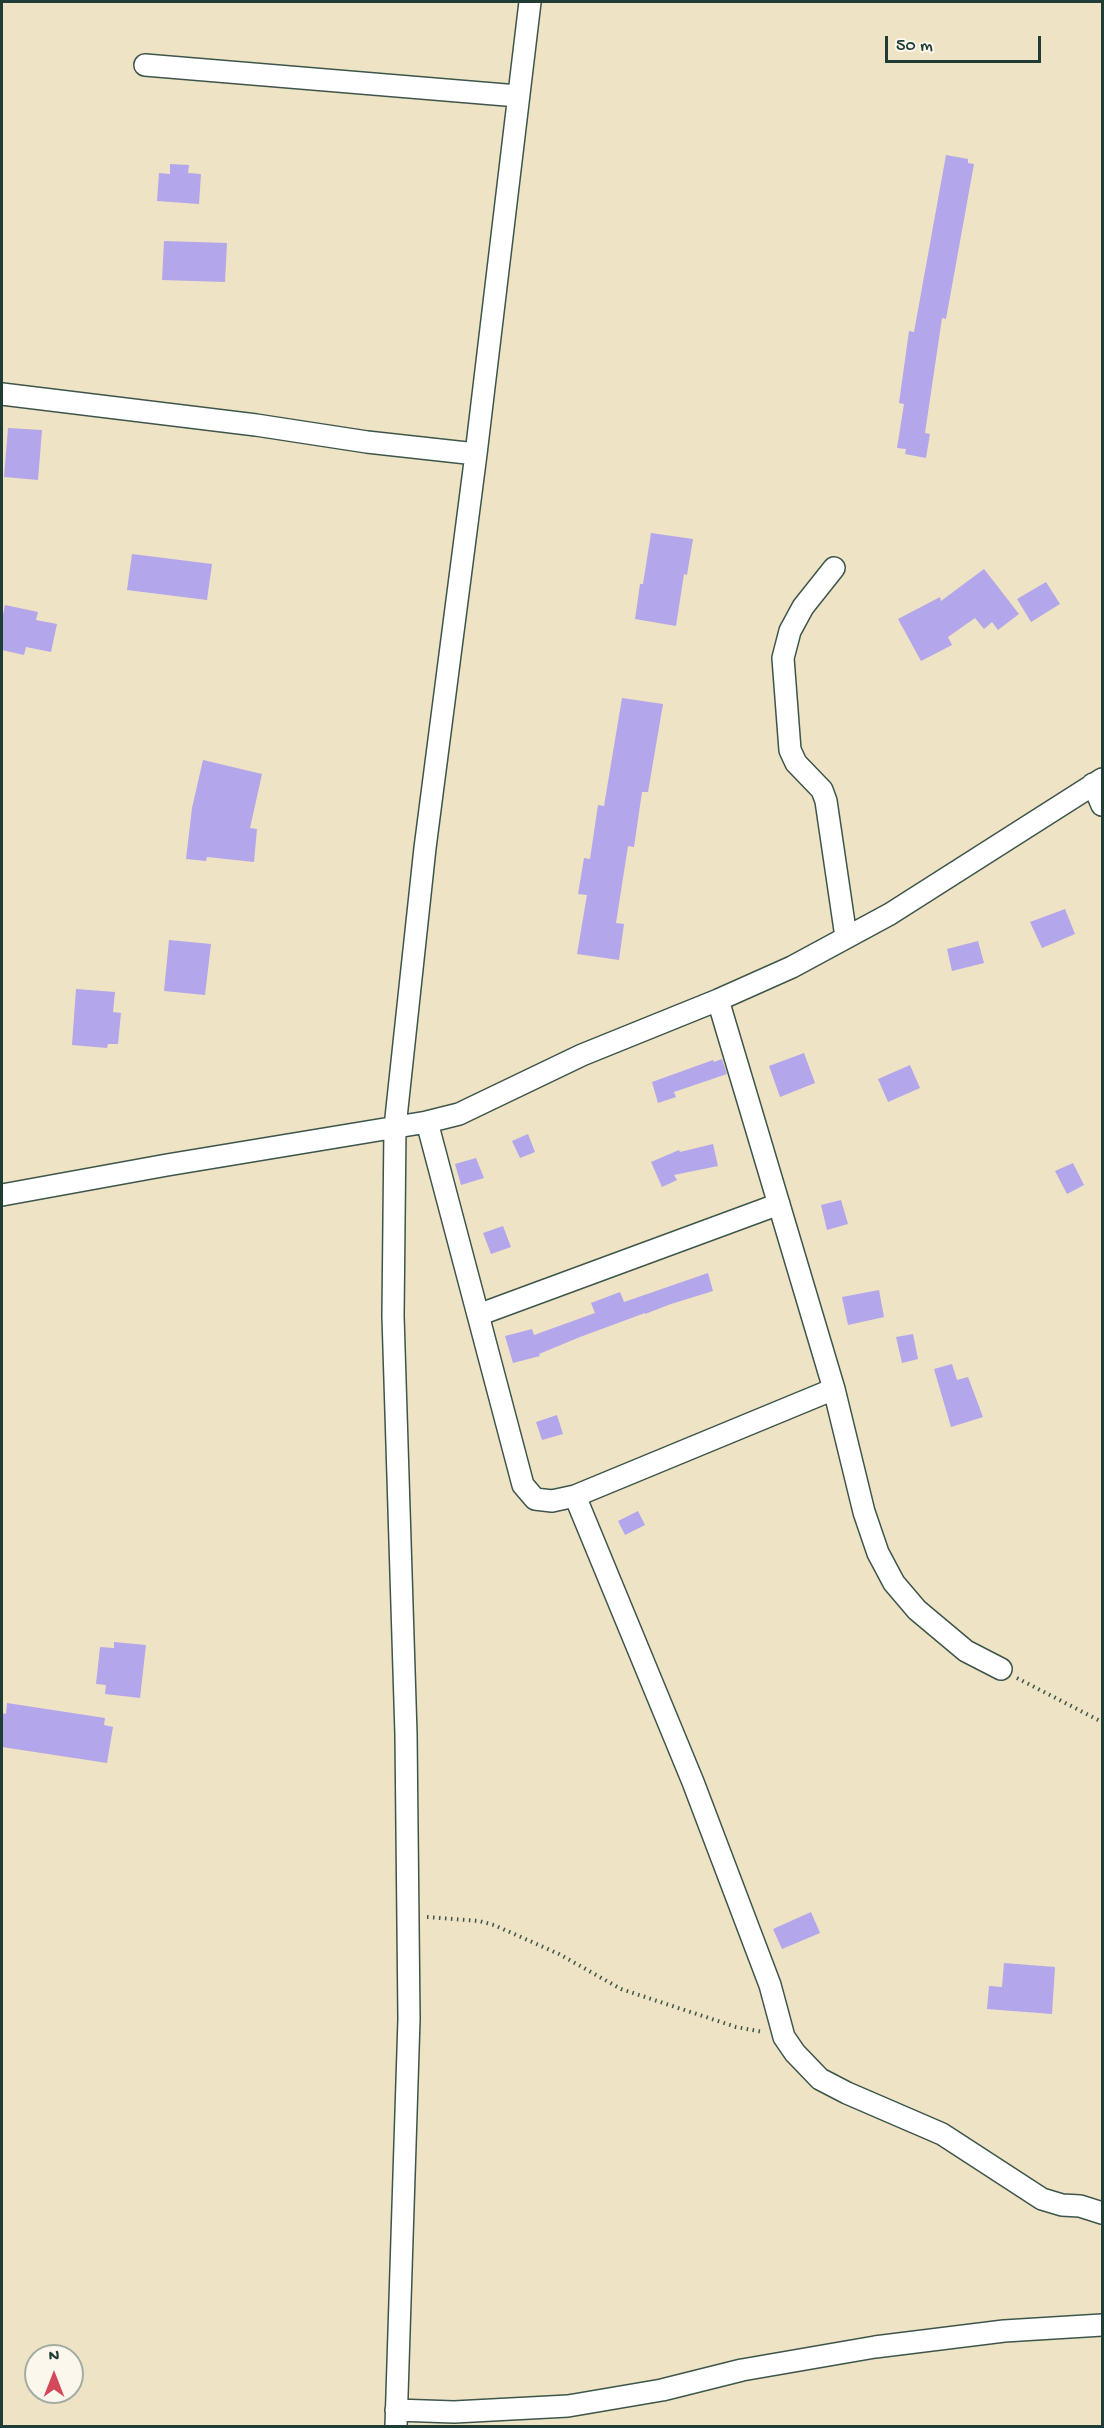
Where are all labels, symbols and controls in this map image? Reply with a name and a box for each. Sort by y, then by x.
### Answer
scale bar [888,24,1044,62]
text: 50 m [896,36,933,57]
north arrow [24,2344,84,2404]
text: N [49,2348,59,2367]

